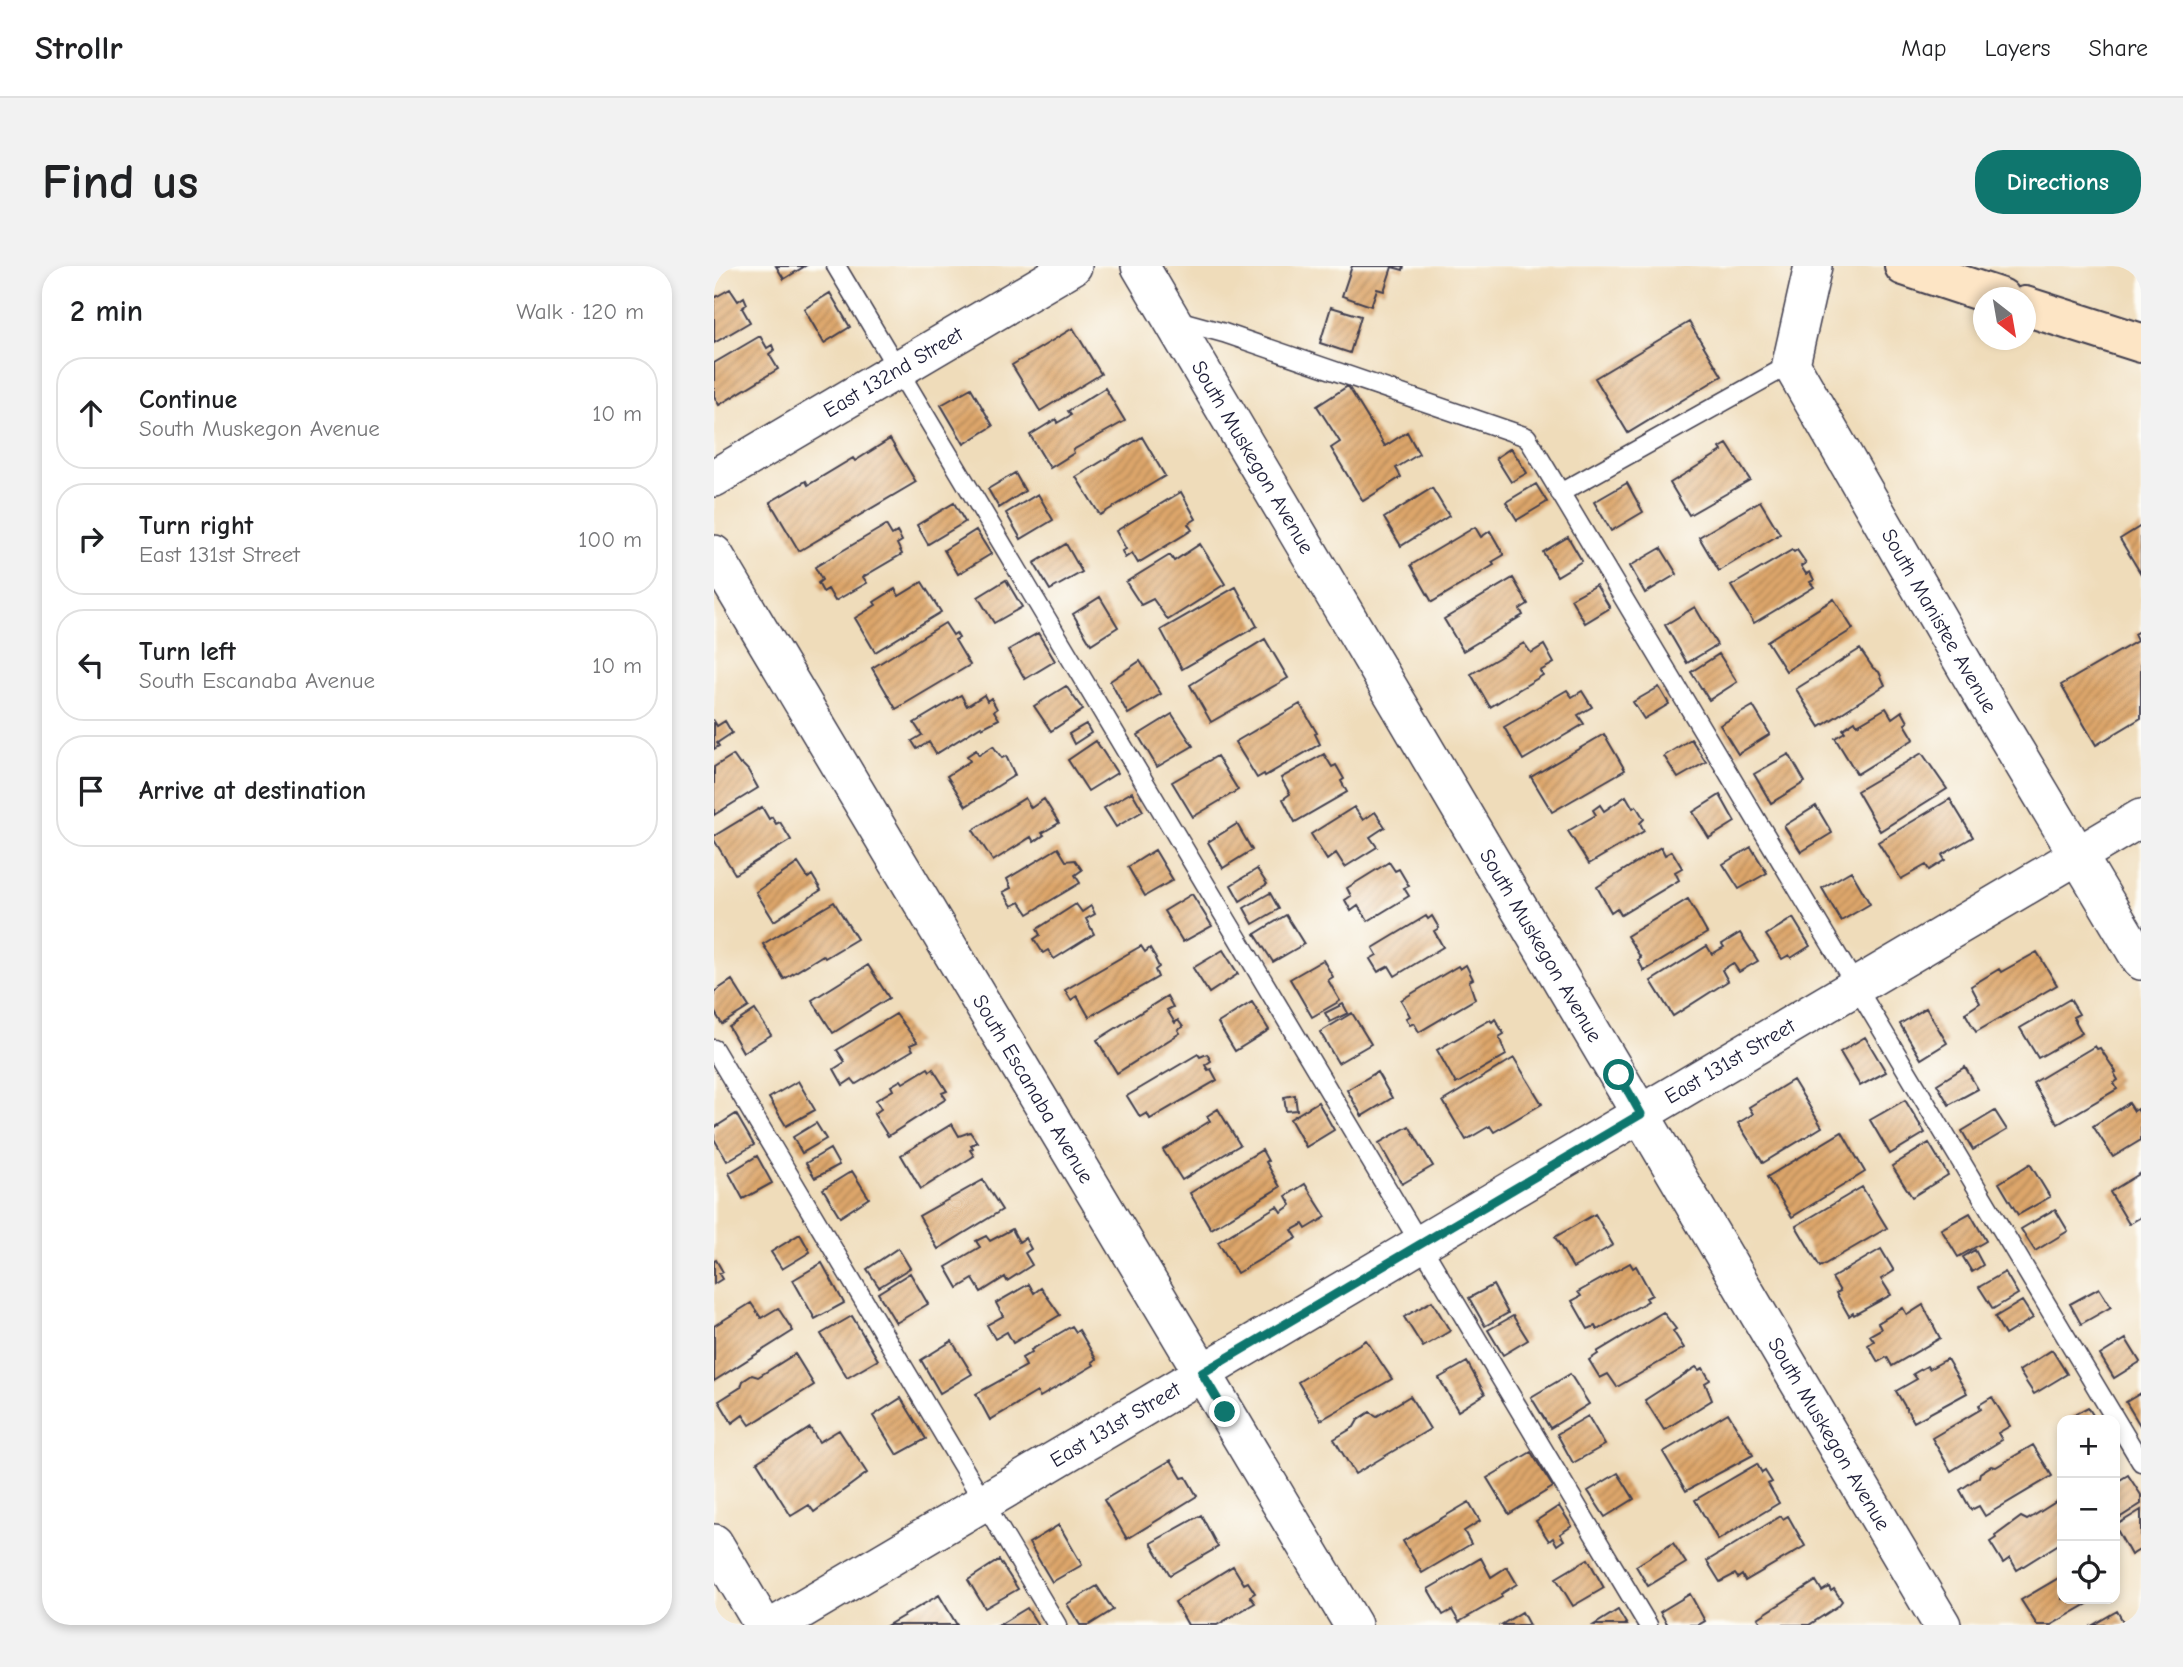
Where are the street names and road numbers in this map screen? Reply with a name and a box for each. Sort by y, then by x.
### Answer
street label: East 132nd Street [819,321,968,423]
street label: South Muskegon Avenue [1187,356,1319,558]
street label: South Manistee Avenue [1877,524,2002,717]
street label: South Muskegon Avenue [1475,845,1607,1046]
street label: South Escanaba Avenue [968,990,1099,1188]
street label: East 131st Street [1660,1013,1800,1109]
street label: South Muskegon Avenue [1763,1333,1895,1535]
street label: East 131st Street [1046,1376,1185,1472]

